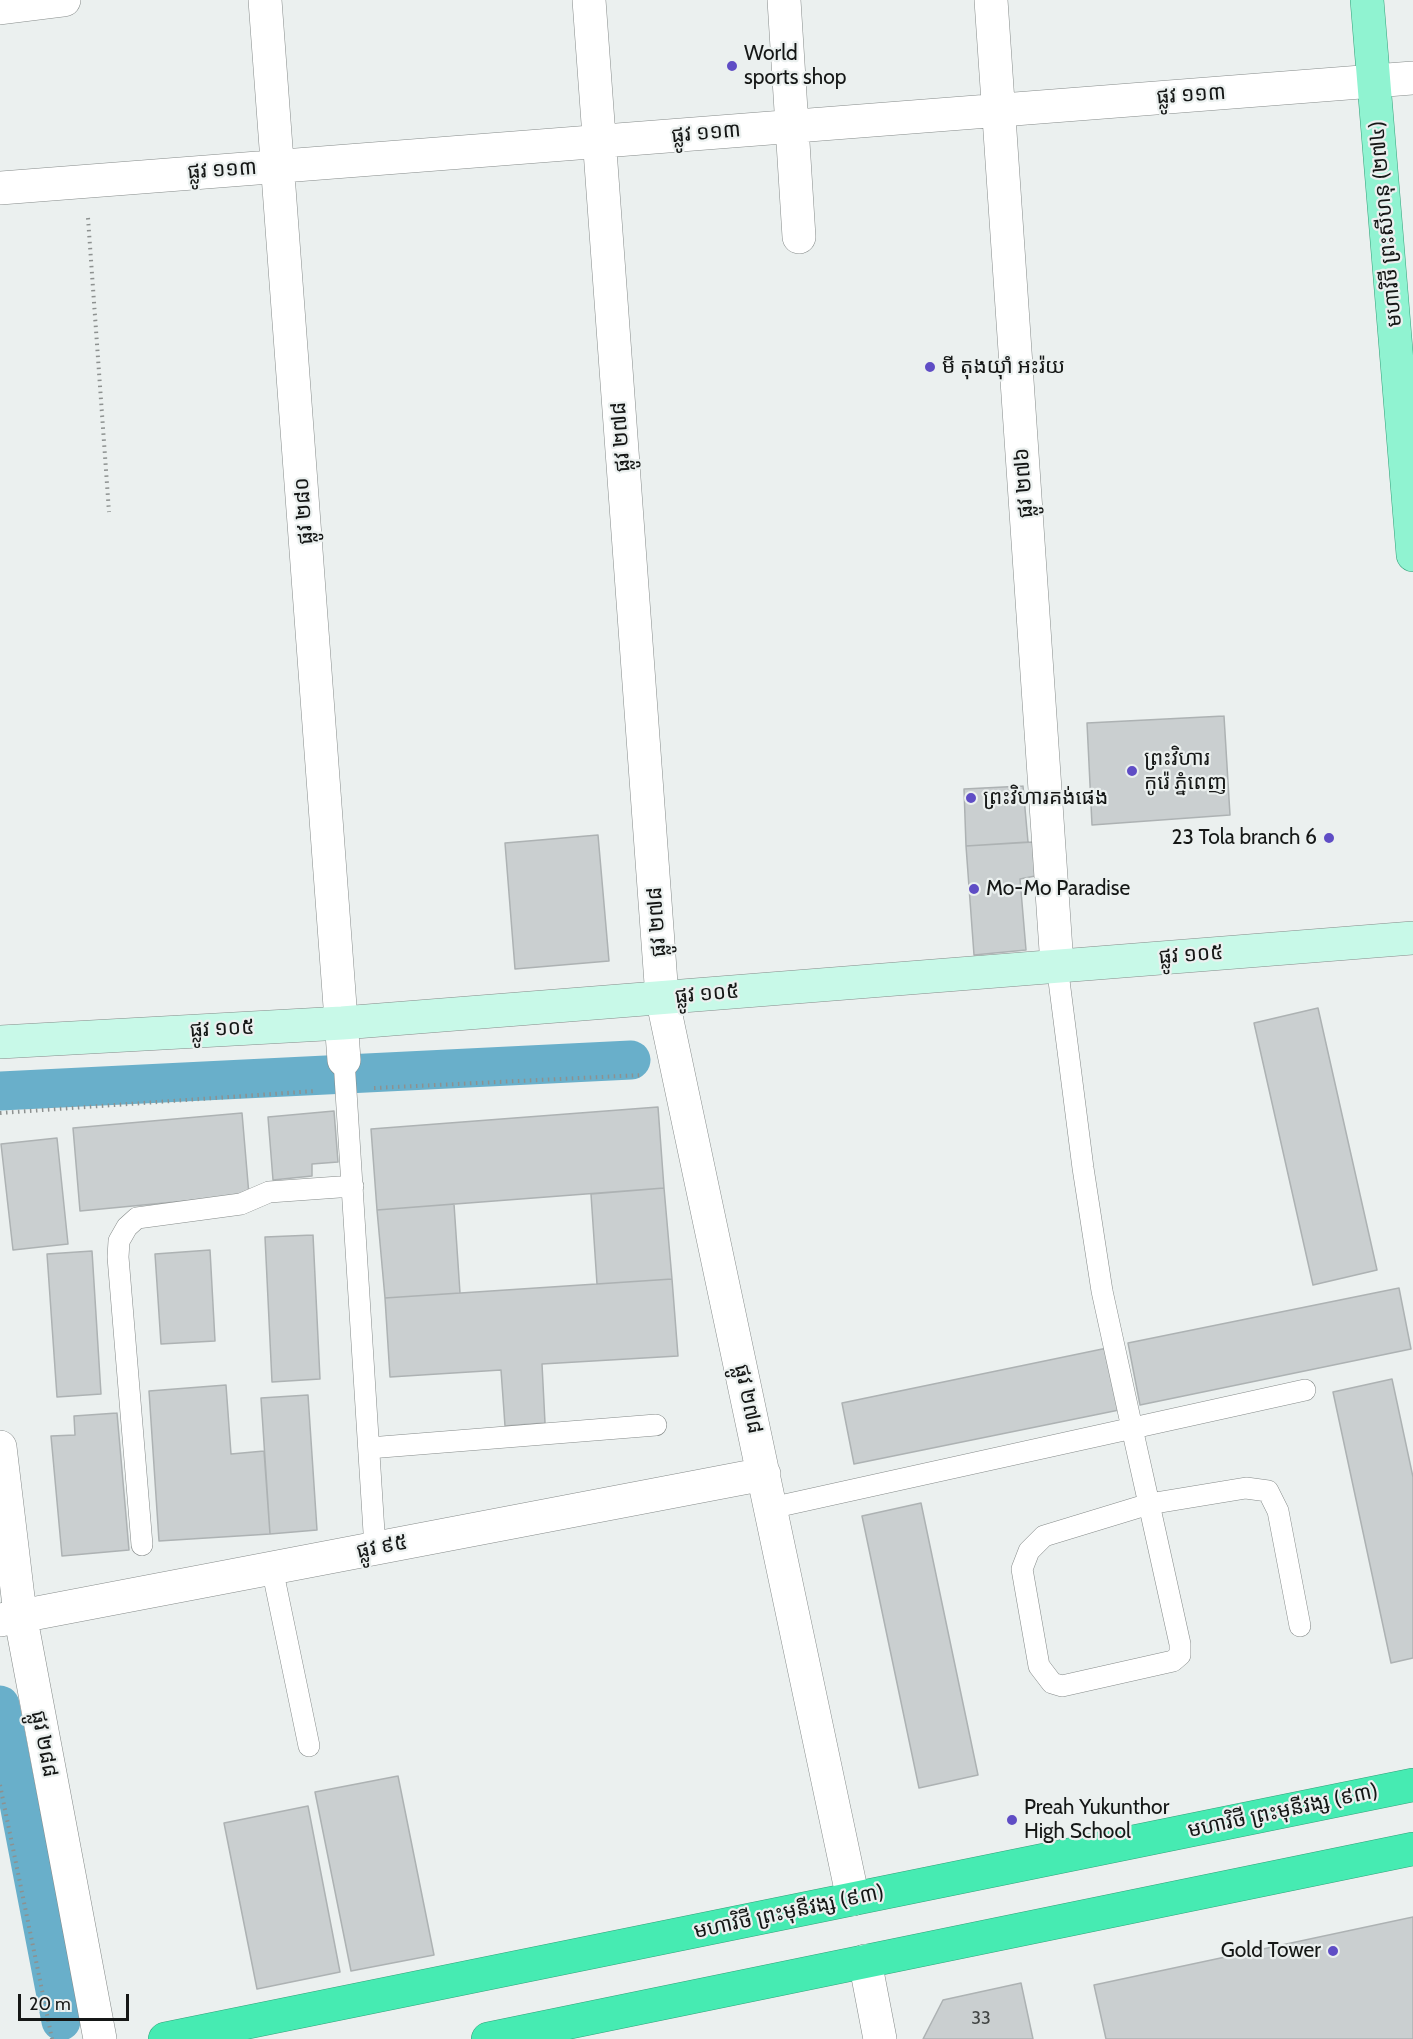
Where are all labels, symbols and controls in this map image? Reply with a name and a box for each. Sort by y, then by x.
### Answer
place label: World sports shop [744,41,846,91]
marker: World sports shop [725,59,739,73]
street label: ផ្លូវ ១១៣ [1155,80,1227,110]
street label: ផ្លូវ ១១៣ [670,117,742,149]
street label: មហាវិថី ព្រះសីហនុ (២៧៤) [1364,120,1408,328]
street label: ផ្លូវ ១១៣ [186,155,258,185]
place label: មី តុងយ៉ាំ អះរ៉យ [942,354,1065,380]
marker: មី តុងយ៉ាំ អះរ៉យ [923,360,937,374]
street label: ផ្លូវ ២៧៨ [606,401,636,473]
street label: ផ្លូវ ២៧៦ [1009,447,1039,519]
street label: ផ្លូវ ២៨០ [289,477,319,545]
place label: ព្រះវិហារ កូរ៉េ ភ្នំពេញ [1144,746,1227,796]
marker: ព្រះវិហារ កូរ៉េ ភ្នំពេញ [1125,764,1139,778]
place label: ព្រះវិហារគង់ផេង [983,785,1108,811]
marker: ព្រះវិហារគង់ផេង [964,791,978,805]
place label: 23 Tola branch 6 [1172,825,1317,851]
marker: 23 Tola branch 6 [1322,831,1336,845]
place label: Mo-Mo Paradise [986,876,1130,902]
marker: Mo-Mo Paradise [967,882,981,896]
street label: ផ្លូវ ២៧៨ [642,886,672,958]
street label: ផ្លូវ ១០៥ [1158,940,1224,970]
street label: ផ្លូវ ១០៥ [674,979,740,1009]
street label: ផ្លូវ ១០៥ [189,1015,255,1043]
street label: ផ្លូវ ២៧៨ [728,1362,768,1436]
street label: ផ្លូវ ៩៥ [354,1530,410,1564]
street label: ផ្លូវ ២៨៨ [25,1709,63,1779]
street label: មហាវិថី ព្រះមុនីវង្ស (៩៣) [1186,1779,1380,1843]
place label: Preah Yukunthor High School [1024,1795,1169,1845]
marker: Preah Yukunthor High School [1005,1813,1019,1827]
street label: មហាវិថី ព្រះមុនីវង្ស (៩៣) [692,1880,886,1944]
place label: Gold Tower [1221,1938,1321,1964]
marker: Gold Tower [1326,1944,1340,1958]
scale bar [21,1982,132,2020]
text: 20 m [29,1993,71,2015]
house number: 33 [971,2008,991,2030]

